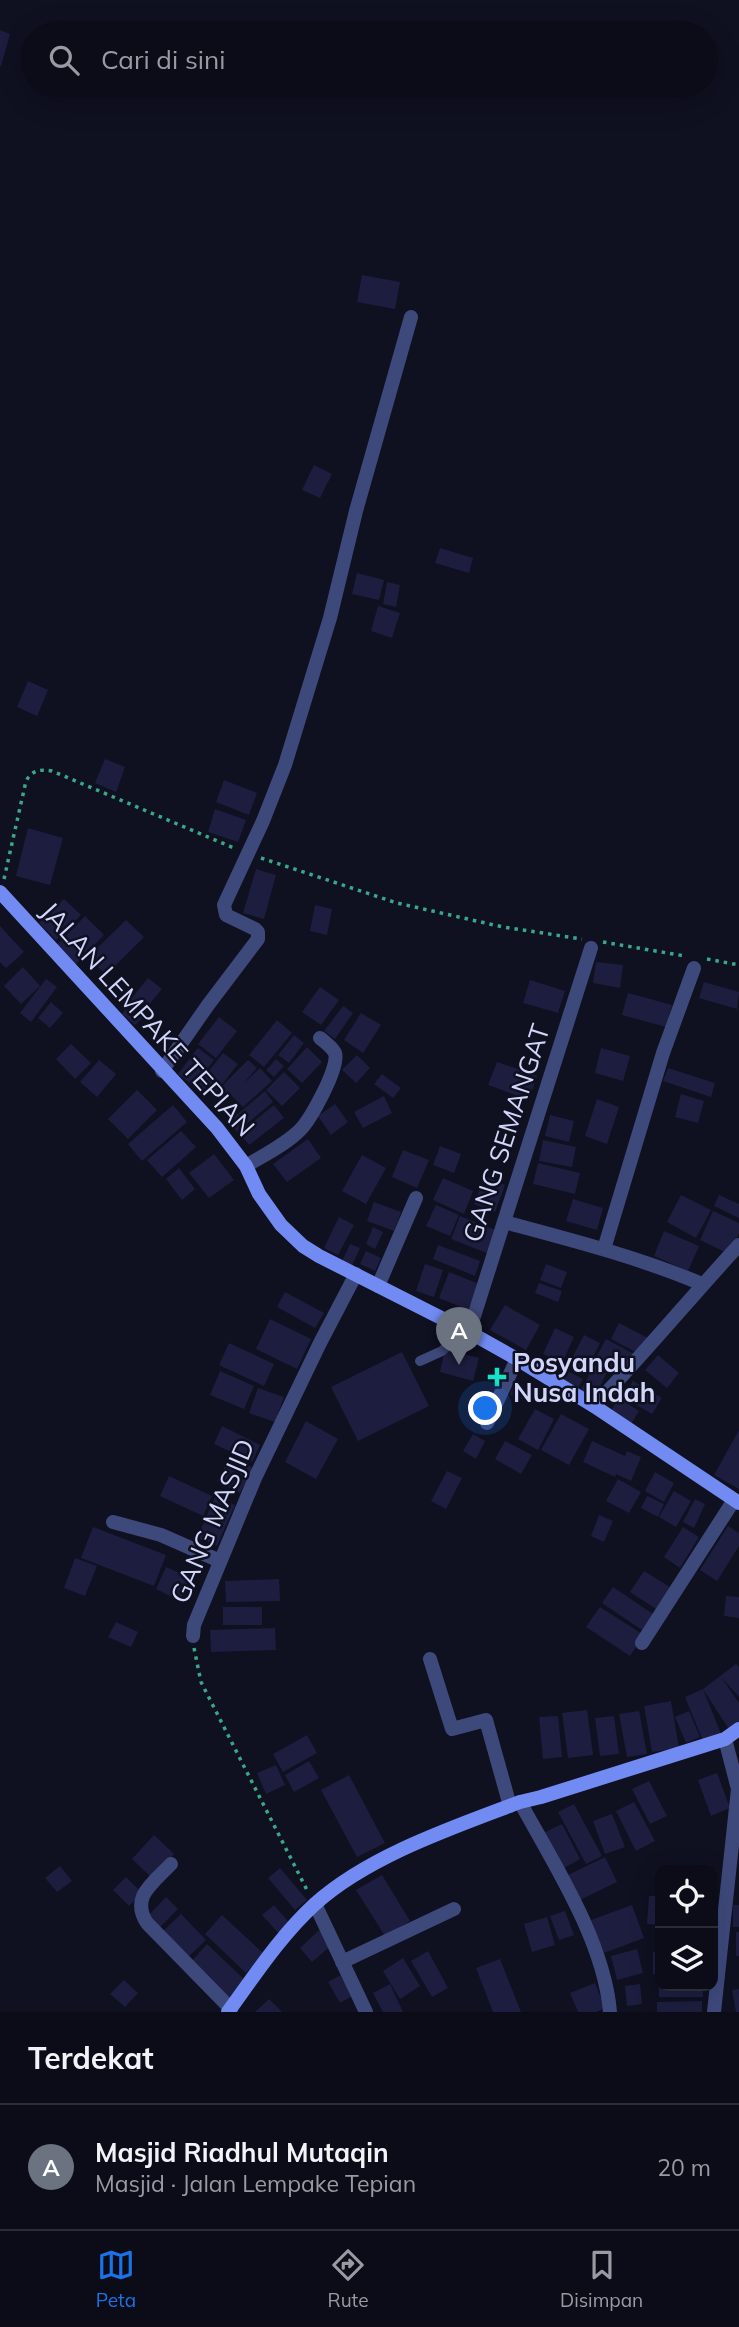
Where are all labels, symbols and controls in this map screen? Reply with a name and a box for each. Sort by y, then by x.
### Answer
search box [21,21,718,98]
icon: search [45,41,83,79]
text: Cari di sini [101,43,225,76]
street label: JALAN LEMPAKE TEPIAN [34,895,262,1143]
street label: GANG SEMANGAT [455,1019,557,1246]
pin: A [436,1307,482,1365]
place label: Posyandu Nusa Indah [513,1346,655,1409]
marker: Posyandu Nusa Indah [487,1367,507,1387]
your location [468,1391,502,1425]
street label: GANG MASJID [163,1434,261,1608]
map controls [655,1865,718,1991]
button: locate [655,1865,718,1928]
button: layers [655,1928,718,1991]
text: Terdekat [28,2039,154,2077]
text: Masjid Riadhul Mutaqin [95,2136,389,2169]
text: A [42,2153,60,2182]
text: 20 m [657,2153,711,2182]
text: Masjid · Jalan Lempake Tepian [95,2169,416,2198]
tab: Peta [96,2246,136,2312]
tab: Rute [328,2246,369,2312]
tab: Disimpan [560,2246,643,2312]

